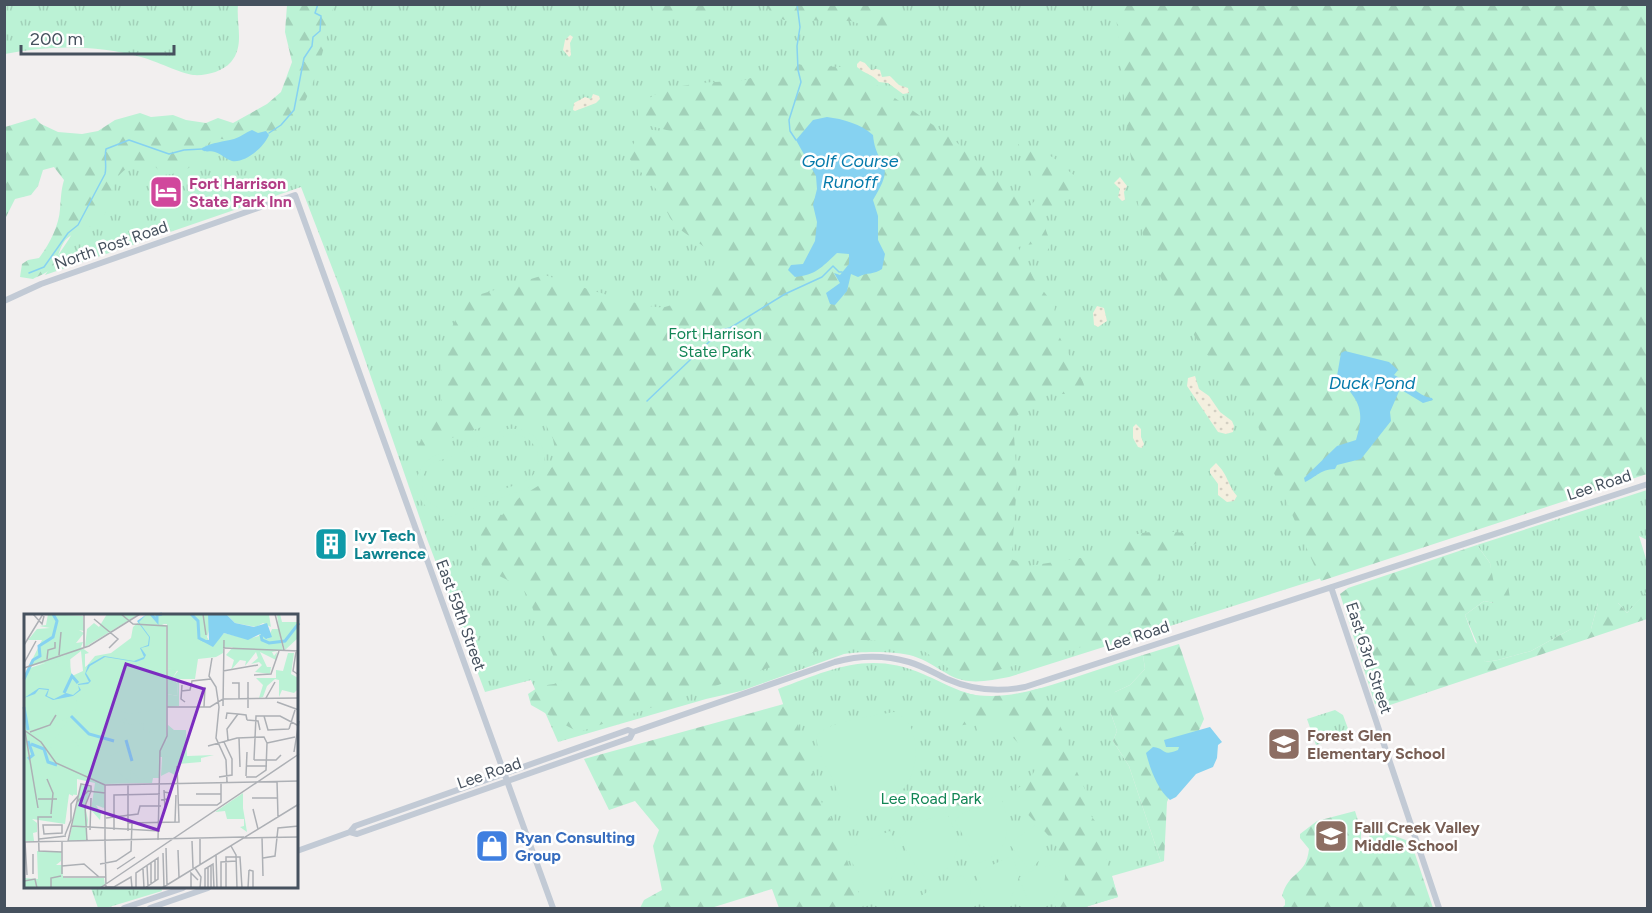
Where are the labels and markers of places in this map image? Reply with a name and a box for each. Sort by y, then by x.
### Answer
hotel icon: Fort Harrison State Park Inn [148,174,184,210]
place label: Fort Harrison State Park Inn [189,174,292,211]
building icon: Ivy Tech Lawrence [313,526,349,562]
place label: Ivy Tech Lawrence [354,526,426,563]
school or university icon: Forest Glen Elementary School [1266,726,1302,762]
place label: Forest Glen Elementary School [1307,726,1445,763]
school or university icon: Falll Creek Valley Middle School [1313,818,1349,854]
place label: Falll Creek Valley Middle School [1354,818,1481,855]
shop icon: Ryan Consulting Group [474,828,510,864]
place label: Ryan Consulting Group [515,828,635,865]

